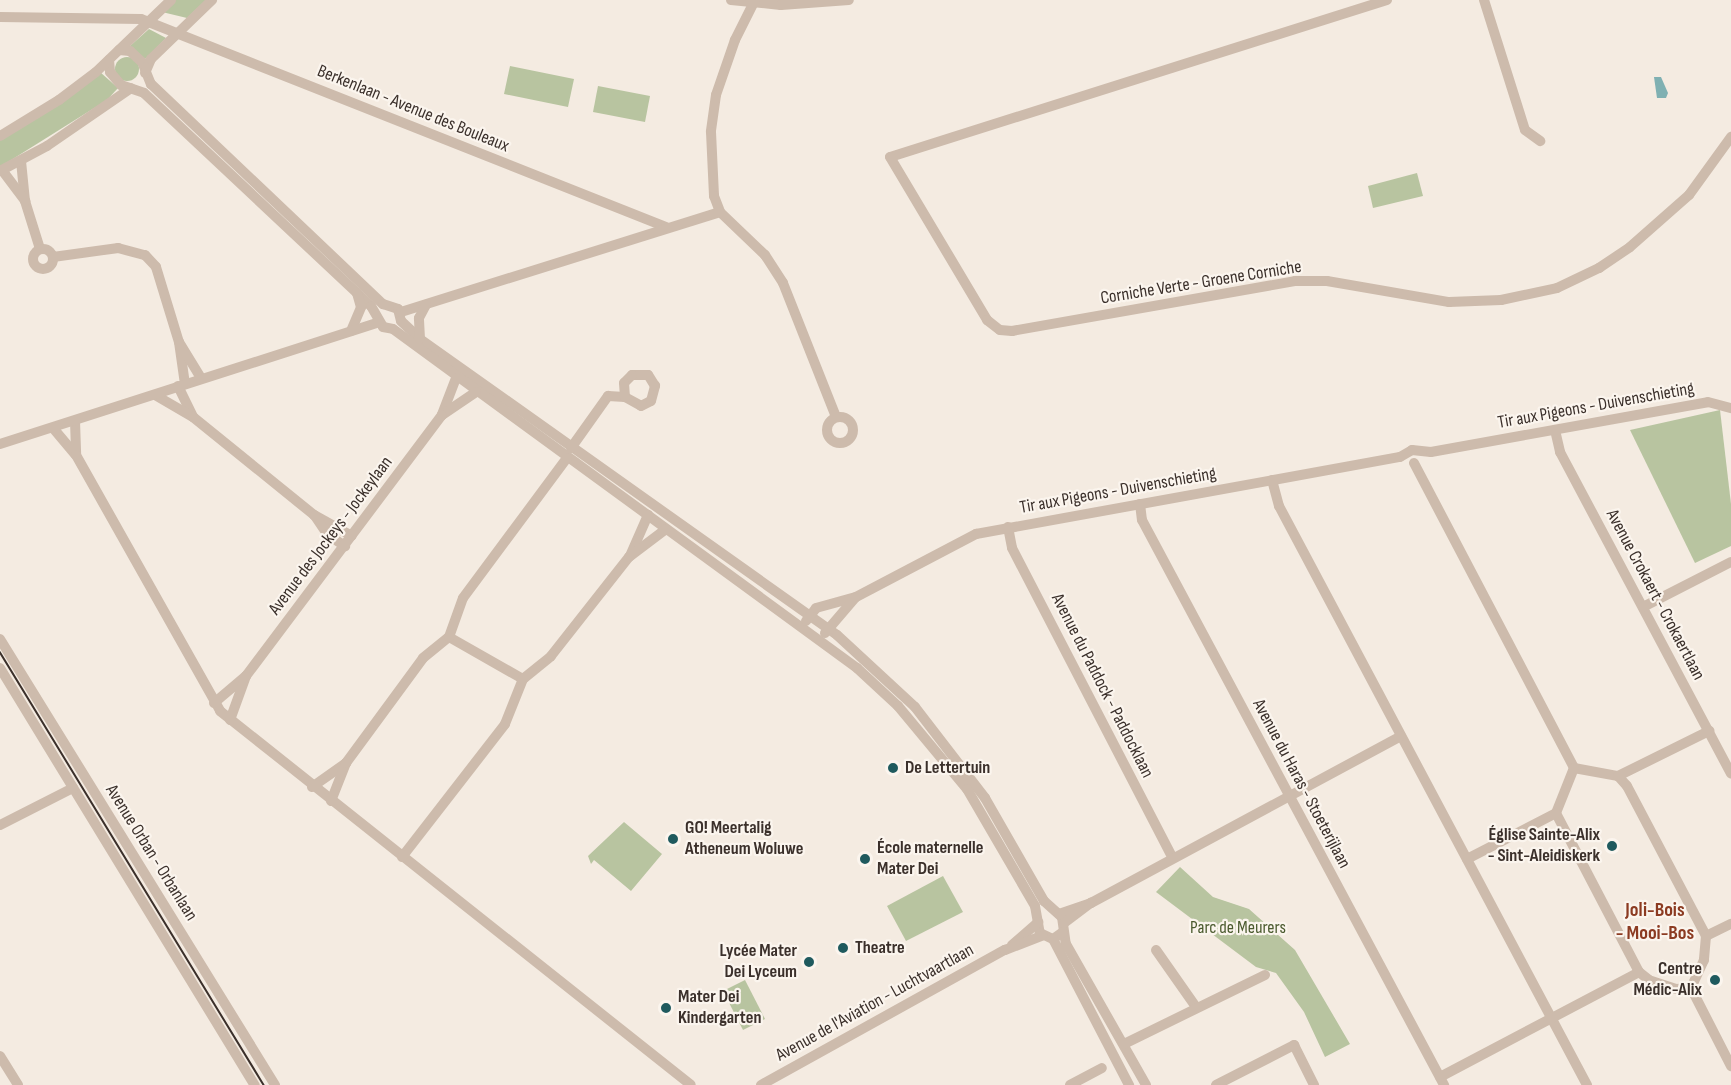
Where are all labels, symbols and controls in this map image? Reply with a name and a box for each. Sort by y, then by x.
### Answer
street label: Berkenlaan - Avenue des Bouleaux [314,61,512,157]
street label: Corniche Verte - Groene Corniche [1099,256,1303,310]
street label: Tir aux Pigeons - Duivenschieting [1496,378,1696,434]
street label: Avenue des Jockeys - Jockeylaan [264,453,398,619]
street label: Tir aux Pigeons - Duivenschieting [1018,463,1218,519]
street label: Avenue Crokaert - Crokaertlaan [1601,506,1709,684]
street label: Avenue du Paddock - Paddocklaan [1046,590,1158,782]
street label: Avenue du Haras - Stoeterijlaan [1247,696,1355,872]
place label: De Lettertuin [905,757,990,779]
marker: De Lettertuin [886,761,900,775]
street label: Avenue Orban - Orbanlaan [100,781,202,925]
place label: GO! Meertalig Atheneum Woluwe [685,818,803,860]
place label: Église Sainte-Alix - Sint-Aleidiskerk [1488,825,1600,868]
marker: GO! Meertalig Atheneum Woluwe [666,832,680,846]
place label: École maternelle Mater Dei [877,838,983,880]
marker: Église Sainte-Alix - Sint-Aleidiskerk [1605,839,1619,853]
marker: École maternelle Mater Dei [858,852,872,866]
district label: Joli-Bois - Mooi-Bos [1616,898,1694,945]
park label: Parc de Meurers [1190,917,1286,939]
place label: Theatre [855,937,905,959]
street label: Avenue de l'Aviation - Luchtvaartlaan [772,940,978,1066]
place label: Lycée Mater Dei Lyceum [719,941,797,984]
marker: Theatre [836,941,850,955]
marker: Lycée Mater Dei Lyceum [802,955,816,969]
place label: Centre Médic-Alix [1633,959,1702,1002]
marker: Centre Médic-Alix [1706,971,1724,989]
place label: Mater Dei Kindergarten [678,987,761,1030]
marker: Mater Dei Kindergarten [659,1001,673,1015]

